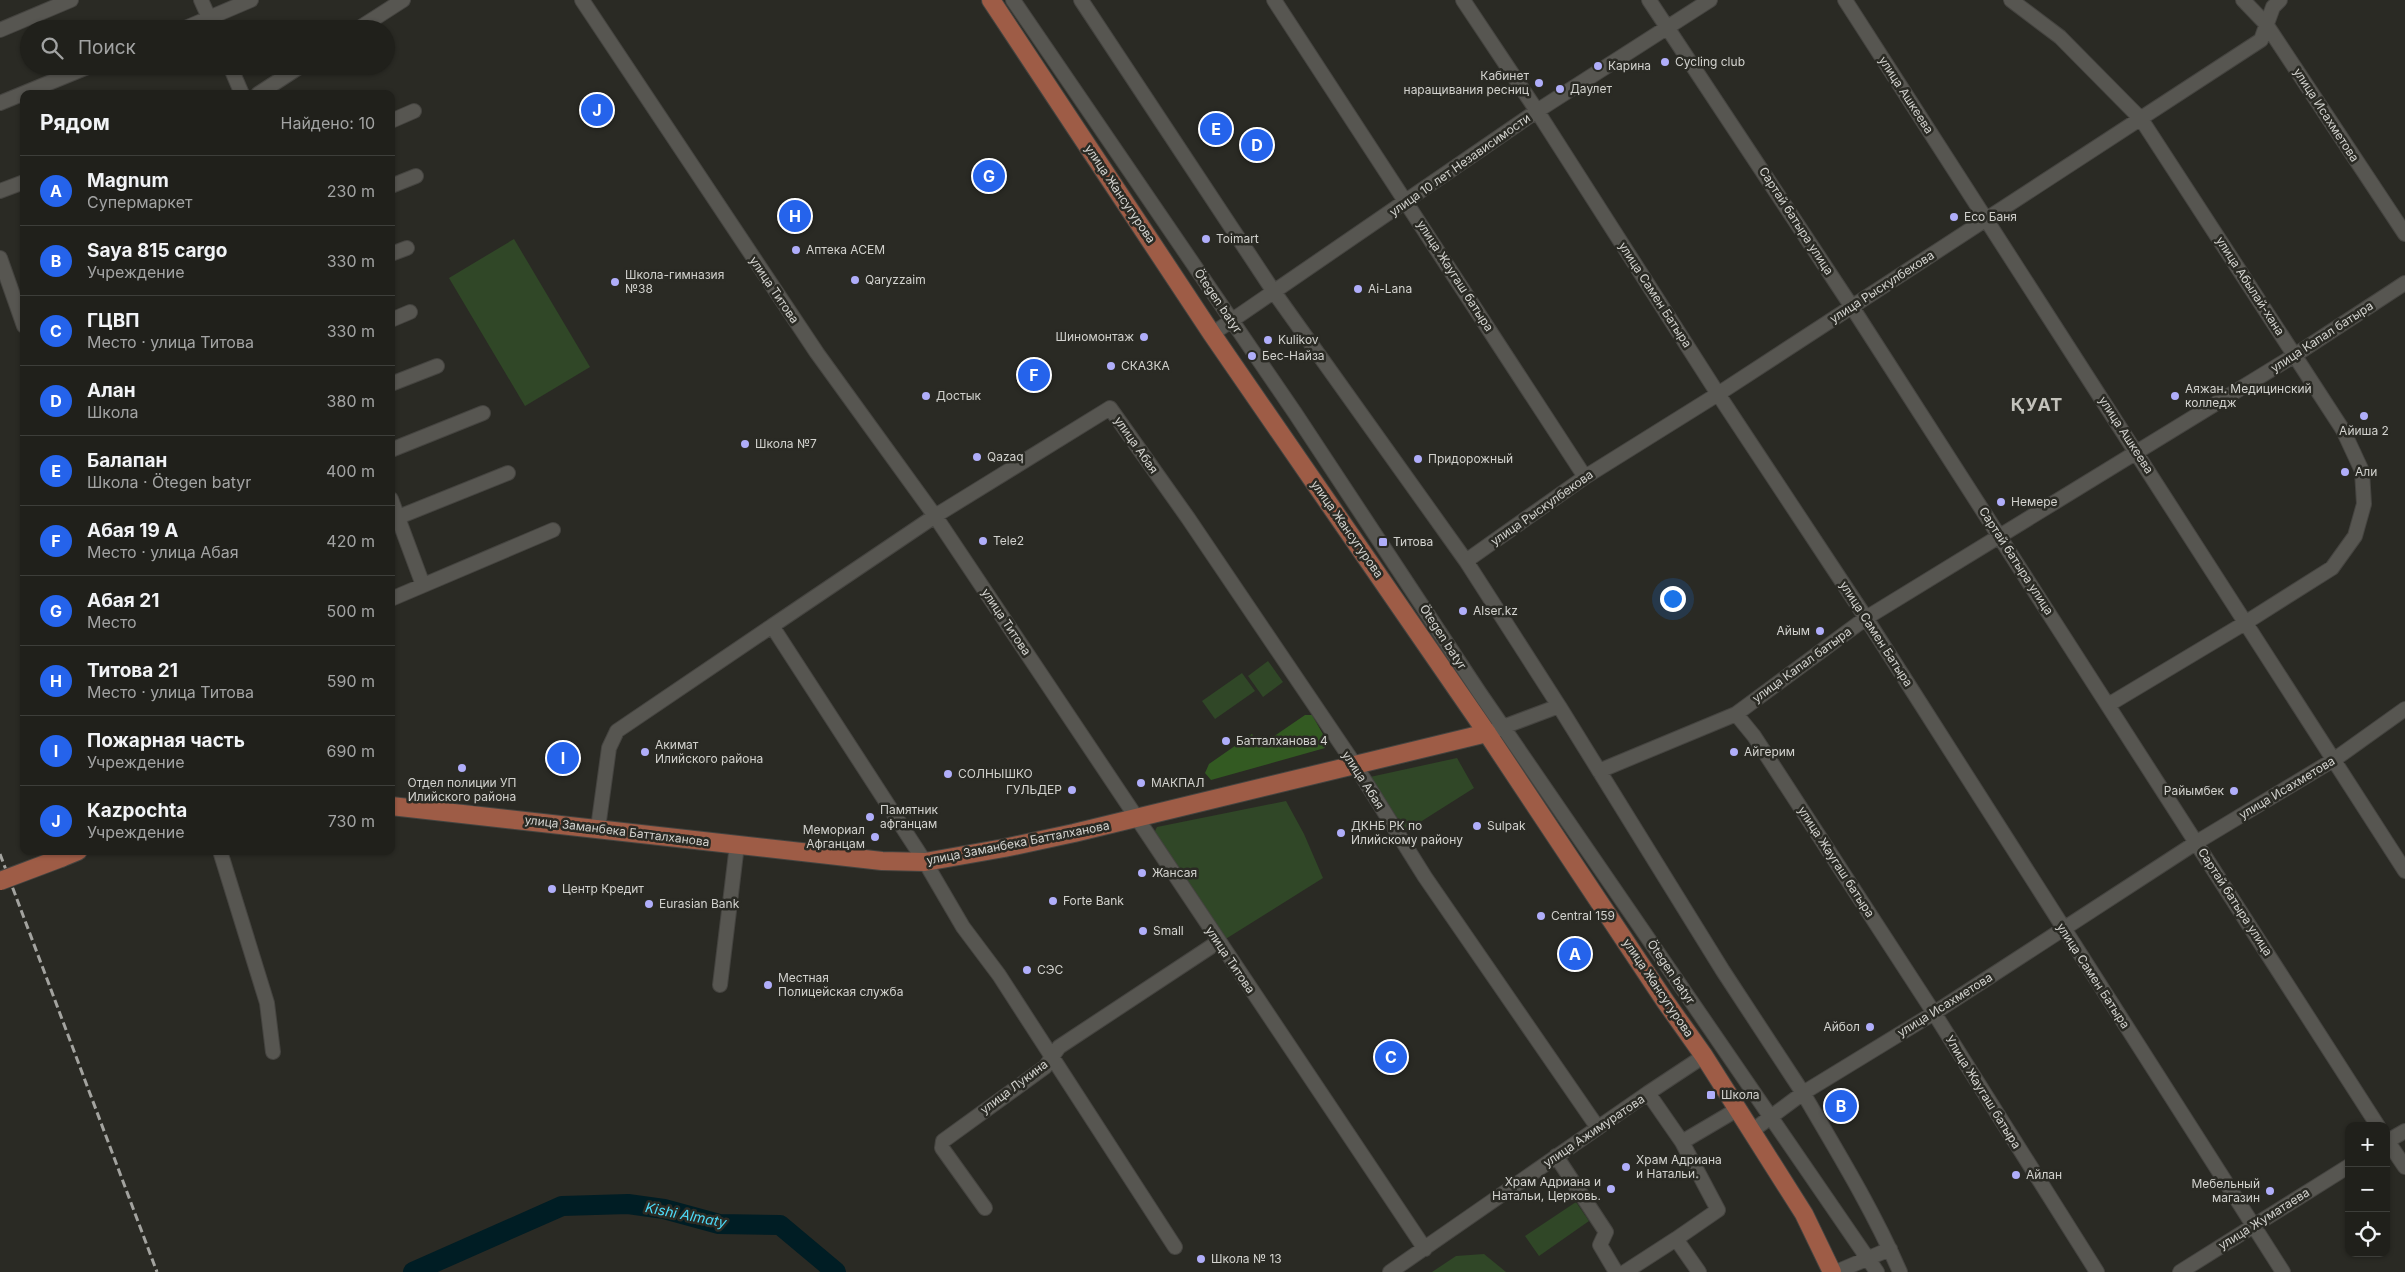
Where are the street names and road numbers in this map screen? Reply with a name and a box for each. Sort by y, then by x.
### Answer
street label: улица Ашкеева [1876,53,1937,136]
street label: улица Исахметова [2290,65,2362,165]
street label: улица 10 лет Независимости [1386,110,1533,219]
street label: улица Жансугурова [1082,142,1159,246]
street label: Сартай батыра улица [1756,164,1837,278]
street label: улица Жаугаш батыра [1414,217,1497,334]
street label: улица Абылай-хана [2213,233,2288,338]
street label: улица Самен Батыра [1616,239,1695,350]
street label: улица Рыскулбекова [1827,247,1937,326]
street label: улица Титова [746,253,802,326]
street label: Ötegen batyr [1191,266,1246,336]
street label: улица Капал батыра [2268,298,2376,375]
street label: улица Ашкеева [2096,393,2157,476]
street label: улица Абая [1111,413,1162,476]
street label: улица Рыскулбекова [1488,467,1596,549]
street label: улица Жансугурова [1308,477,1387,580]
street label: Сартай батыра улица [1976,504,2057,618]
street label: улица Самен Батыра [1837,578,1916,689]
street label: улица Титова [978,585,1034,658]
street label: Ötegen batyr [1417,601,1470,672]
street label: улица Капал батыра [1749,624,1854,706]
street label: улица Абая [1339,748,1388,812]
street label: улица Исахметова [2236,753,2337,822]
street label: улица Жаугаш батыра [1795,803,1878,920]
street label: улица Заманбека Батталханова [524,812,710,849]
street label: улица Заманбека Батталханова [925,817,1111,868]
street label: Сартай батыра улица [2195,845,2276,959]
street label: улица Самен Батыра [2054,920,2133,1031]
street label: улица Титова [1202,923,1258,996]
street label: улица Жансугурова [1620,936,1697,1040]
street label: Ötegen batyr [1644,937,1699,1007]
street label: улица Исахметова [1894,969,1995,1040]
street label: Улица Жаугаш батыра [1942,1032,2024,1151]
street label: улица Лукина [977,1056,1050,1117]
street label: улица Ажимуратова [1540,1091,1647,1170]
street label: улица Жуматаева [2215,1185,2312,1253]

